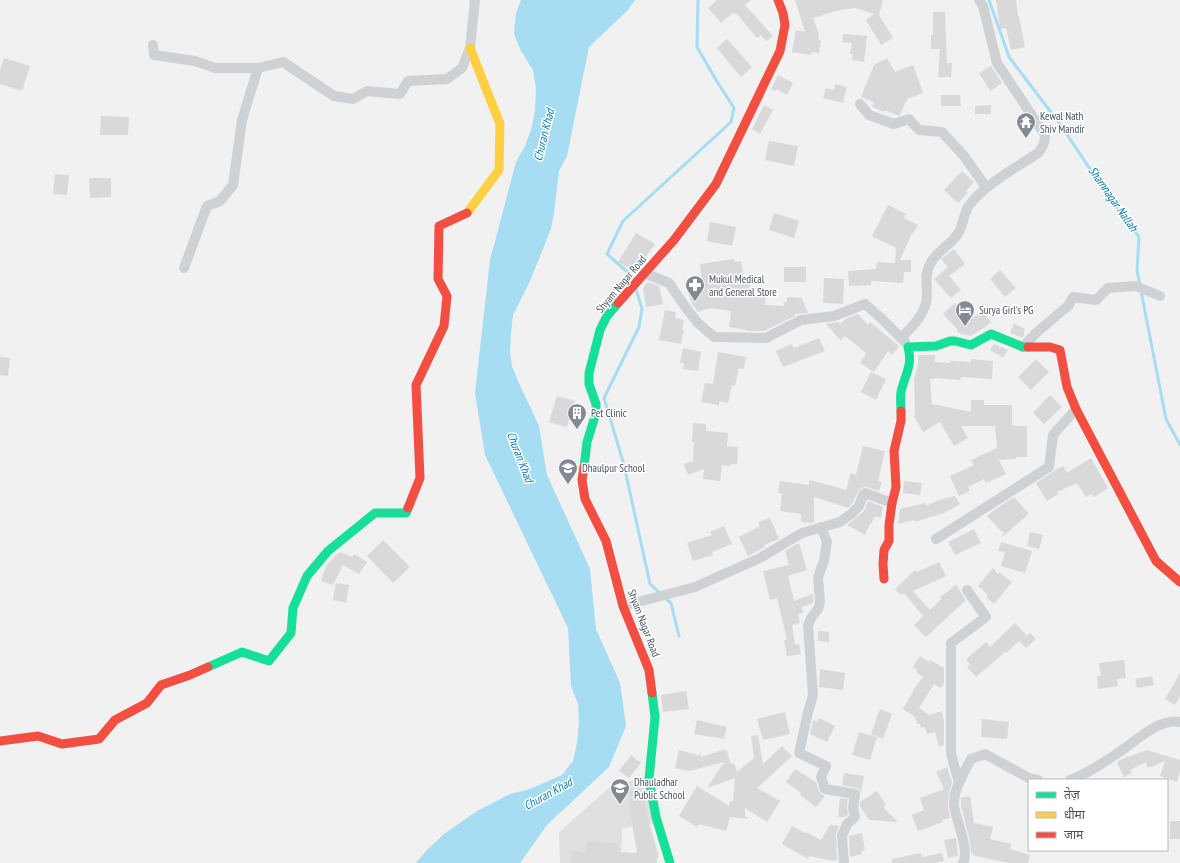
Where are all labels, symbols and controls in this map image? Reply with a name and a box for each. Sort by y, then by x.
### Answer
water label: Churan Khad [530,106,558,162]
place label: Kewal Nath Shiv Mandir [1040,109,1085,136]
temple icon: Kewal Nath Shiv Mandir [1015,111,1037,139]
water label: Shamnagar Nallah [1086,163,1142,235]
street label: Shyam Nagar Road [593,252,649,316]
place label: Mukul Medical and General Store [709,272,777,299]
pharmacy icon: Mukul Medical and General Store [684,274,706,302]
hotel icon: Surya Girl's PG [954,299,976,327]
place label: Surya Girl's PG [979,303,1033,317]
building icon: Pet Clinic [566,402,588,430]
place label: Pet Clinic [591,406,627,420]
water label: Churan Khad [504,429,538,486]
school or university icon: Dhaulpur School [557,457,579,485]
place label: Dhaulpur School [582,461,645,475]
street label: Shyam Nagar Road [625,587,663,659]
water label: Churan Khad [521,773,576,813]
place label: Dhauladhar Public School [634,775,685,802]
school or university icon: Dhauladhar Public School [609,777,631,805]
legend [1028,779,1168,851]
text: तेज़ [1064,787,1081,802]
text: धीमा [1064,807,1086,822]
text: जाम [1064,827,1084,842]

